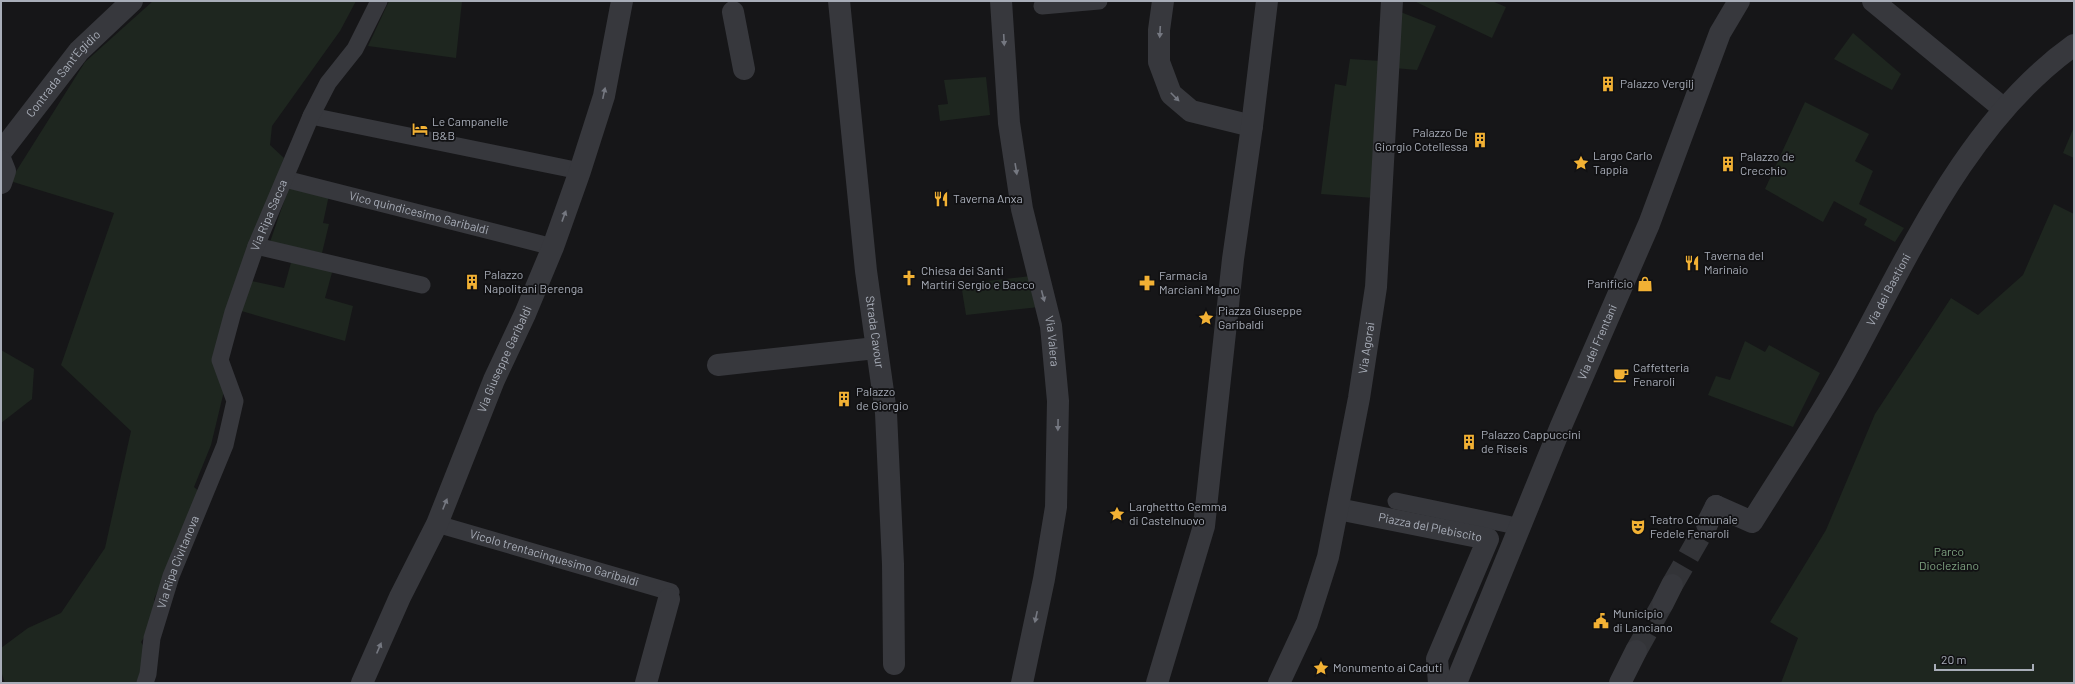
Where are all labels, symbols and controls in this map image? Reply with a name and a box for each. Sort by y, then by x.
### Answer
one-way arrow [1156,26,1163,38]
street label: Contrada Sant'Egidio [23,27,103,120]
one-way arrow [1000,34,1007,46]
building icon: Palazzo Vergilj [1599,75,1617,93]
place label: Palazzo Vergilj [1620,76,1694,90]
one-way arrow [602,86,608,99]
one-way arrow [1171,92,1180,102]
place label: Le Campanelle B&B [432,114,508,142]
hotel icon: Le Campanelle B&B [411,120,429,138]
place label: Palazzo De Giorgio Cotellessa [1375,125,1468,153]
building icon: Palazzo De Giorgio Cotellessa [1471,131,1489,149]
place label: Largo Carlo Tappia [1593,148,1653,176]
place label: Palazzo de Crecchio [1740,149,1795,177]
place icon: Largo Carlo Tappia [1572,154,1590,172]
building icon: Palazzo de Crecchio [1719,155,1737,173]
one-way arrow [1013,163,1019,175]
street label: Via Ripa Sacca [247,177,289,252]
street label: Vico quindicesimo Garibaldi [348,188,490,236]
restaurant icon: Taverna Anxa [932,190,950,208]
place label: Taverna Anxa [953,191,1023,205]
one-way arrow [561,210,567,222]
place label: Taverna del Marinaio [1704,248,1764,276]
street label: Via dei Bastioni [1863,251,1913,328]
restaurant icon: Taverna del Marinaio [1683,254,1701,272]
place label: Chiesa dei Santi Martiri Sergio e Bacco [921,263,1035,291]
place label: Palazzo Napolitani Berenga [484,267,583,295]
place label: Farmacia Marciani Magno [1159,268,1239,296]
church icon: Chiesa dei Santi Martiri Sergio e Bacco [900,269,918,287]
building icon: Palazzo Napolitani Berenga [463,273,481,291]
pharmacy icon: Farmacia Marciani Magno [1138,274,1156,292]
shop icon: Panificio [1636,275,1654,293]
place label: Panificio [1587,276,1633,290]
one-way arrow [1041,290,1047,302]
street label: Strada Cavour [864,295,888,370]
street label: Via dei Frentani [1574,302,1619,382]
street label: Via Giuseppe Garibaldi [474,303,534,414]
place label: Piazza Giuseppe Garibaldi [1218,303,1302,331]
place icon: Piazza Giuseppe Garibaldi [1197,309,1215,327]
street label: Via Valera [1043,314,1063,367]
street label: Via Agorai [1355,321,1377,375]
place label: Caffetteria Fenaroli [1633,360,1689,388]
cafe icon: Caffetteria Fenaroli [1612,366,1630,384]
place label: Palazzo de Giorgio [856,384,909,412]
building icon: Palazzo de Giorgio [835,390,853,408]
one-way arrow [1055,419,1061,432]
place label: Palazzo Cappuccini de Riseis [1481,427,1581,455]
building icon: Palazzo Cappuccini de Riseis [1460,433,1478,451]
one-way arrow [442,498,448,510]
place label: Larghettto Gemma di Castelnuovo [1129,499,1227,527]
place icon: Larghettto Gemma di Castelnuovo [1108,505,1126,523]
street label: Piazza del Plebiscito [1377,509,1483,544]
place label: Teatro Comunale Fedele Fenaroli [1650,512,1738,540]
street label: Via Ripa Civitanova [153,513,201,610]
theatre icon: Teatro Comunale Fedele Fenaroli [1629,518,1647,536]
street label: Vicolo trentacinquesimo Garibaldi [468,526,641,588]
park label: Parco Diocleziano [1919,544,1979,572]
place label: Municipio di Lanciano [1613,606,1673,634]
one-way arrow [1032,611,1038,623]
public building icon: Municipio di Lanciano [1592,612,1610,630]
one-way arrow [376,642,382,653]
scale bar [1935,646,2033,672]
text: 20 m [1941,652,1967,666]
place icon: Monumento ai Caduti [1312,659,1330,677]
place label: Monumento ai Caduti [1333,660,1442,674]

